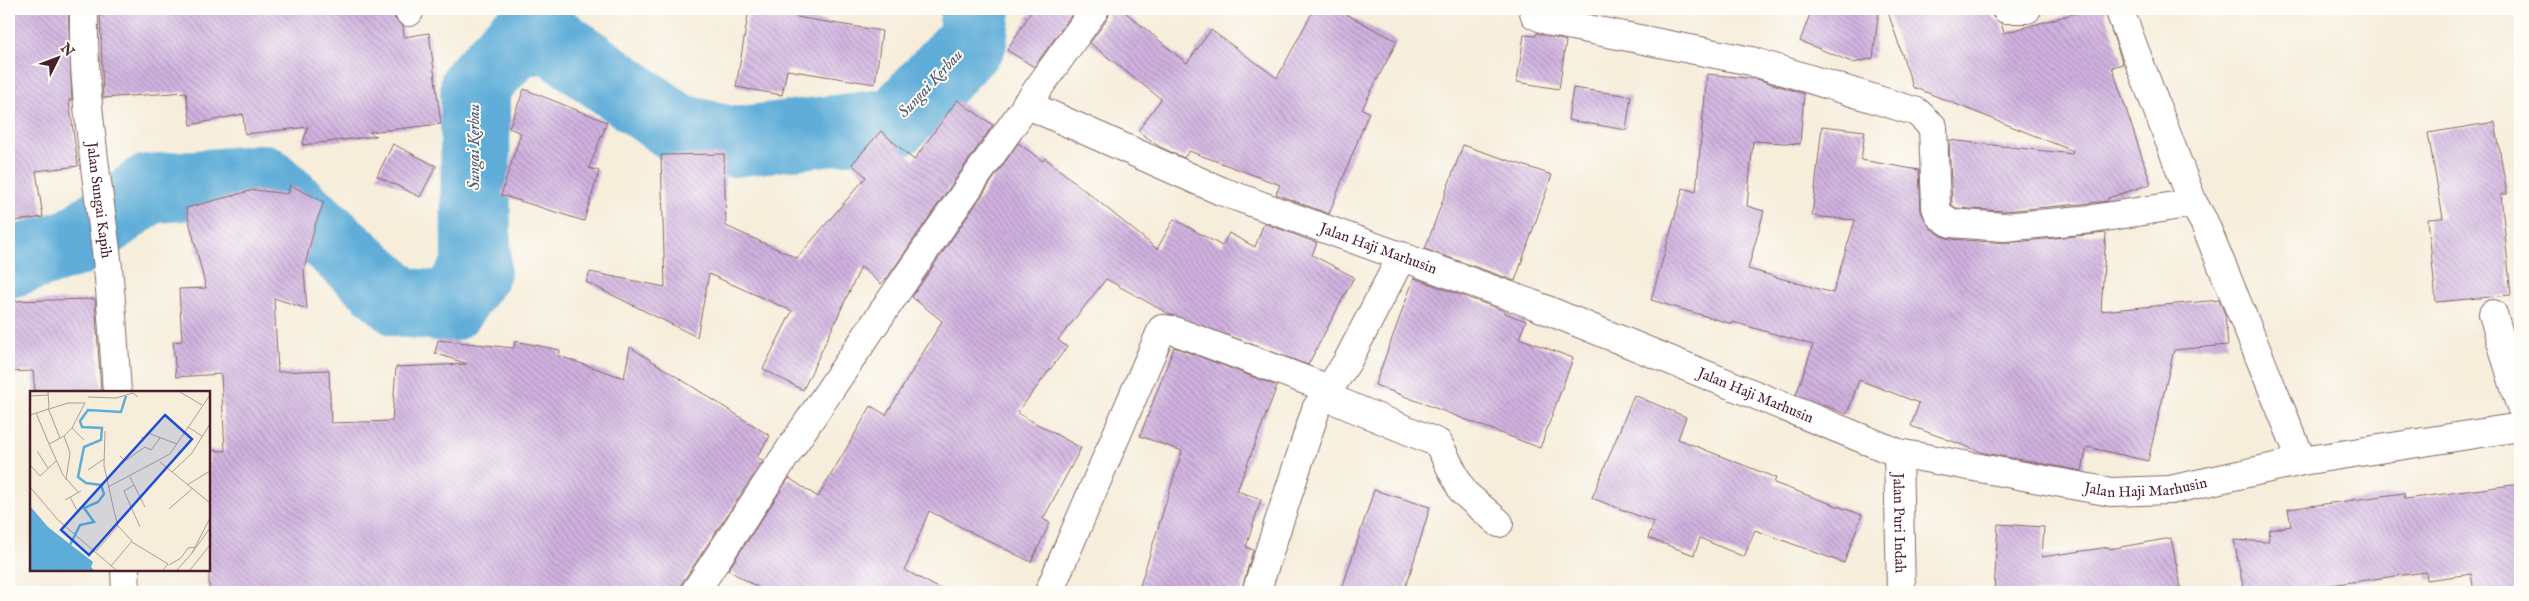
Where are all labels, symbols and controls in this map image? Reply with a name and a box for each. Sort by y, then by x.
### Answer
north arrow [32,32,82,82]
text: N [56,39,78,60]
water label: Sungai Kerbau [894,46,968,122]
water label: Sungai Kerbau [465,104,485,190]
street label: Jalan Sungai Kapih [82,139,116,259]
street label: Jalan Haji Marhusin [1315,218,1440,278]
street label: Jalan Haji Marhusin [1693,362,1816,427]
inset map [30,391,210,571]
street label: Jalan Puri Indah [1889,471,1910,573]
street label: Jalan Haji Marhusin [2081,473,2209,502]

